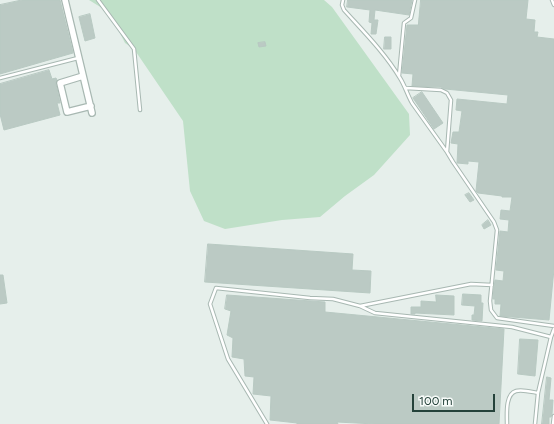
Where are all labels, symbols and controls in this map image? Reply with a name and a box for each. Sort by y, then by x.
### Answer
scale bar [414,386,497,412]
text: 100 m [419,394,453,408]

